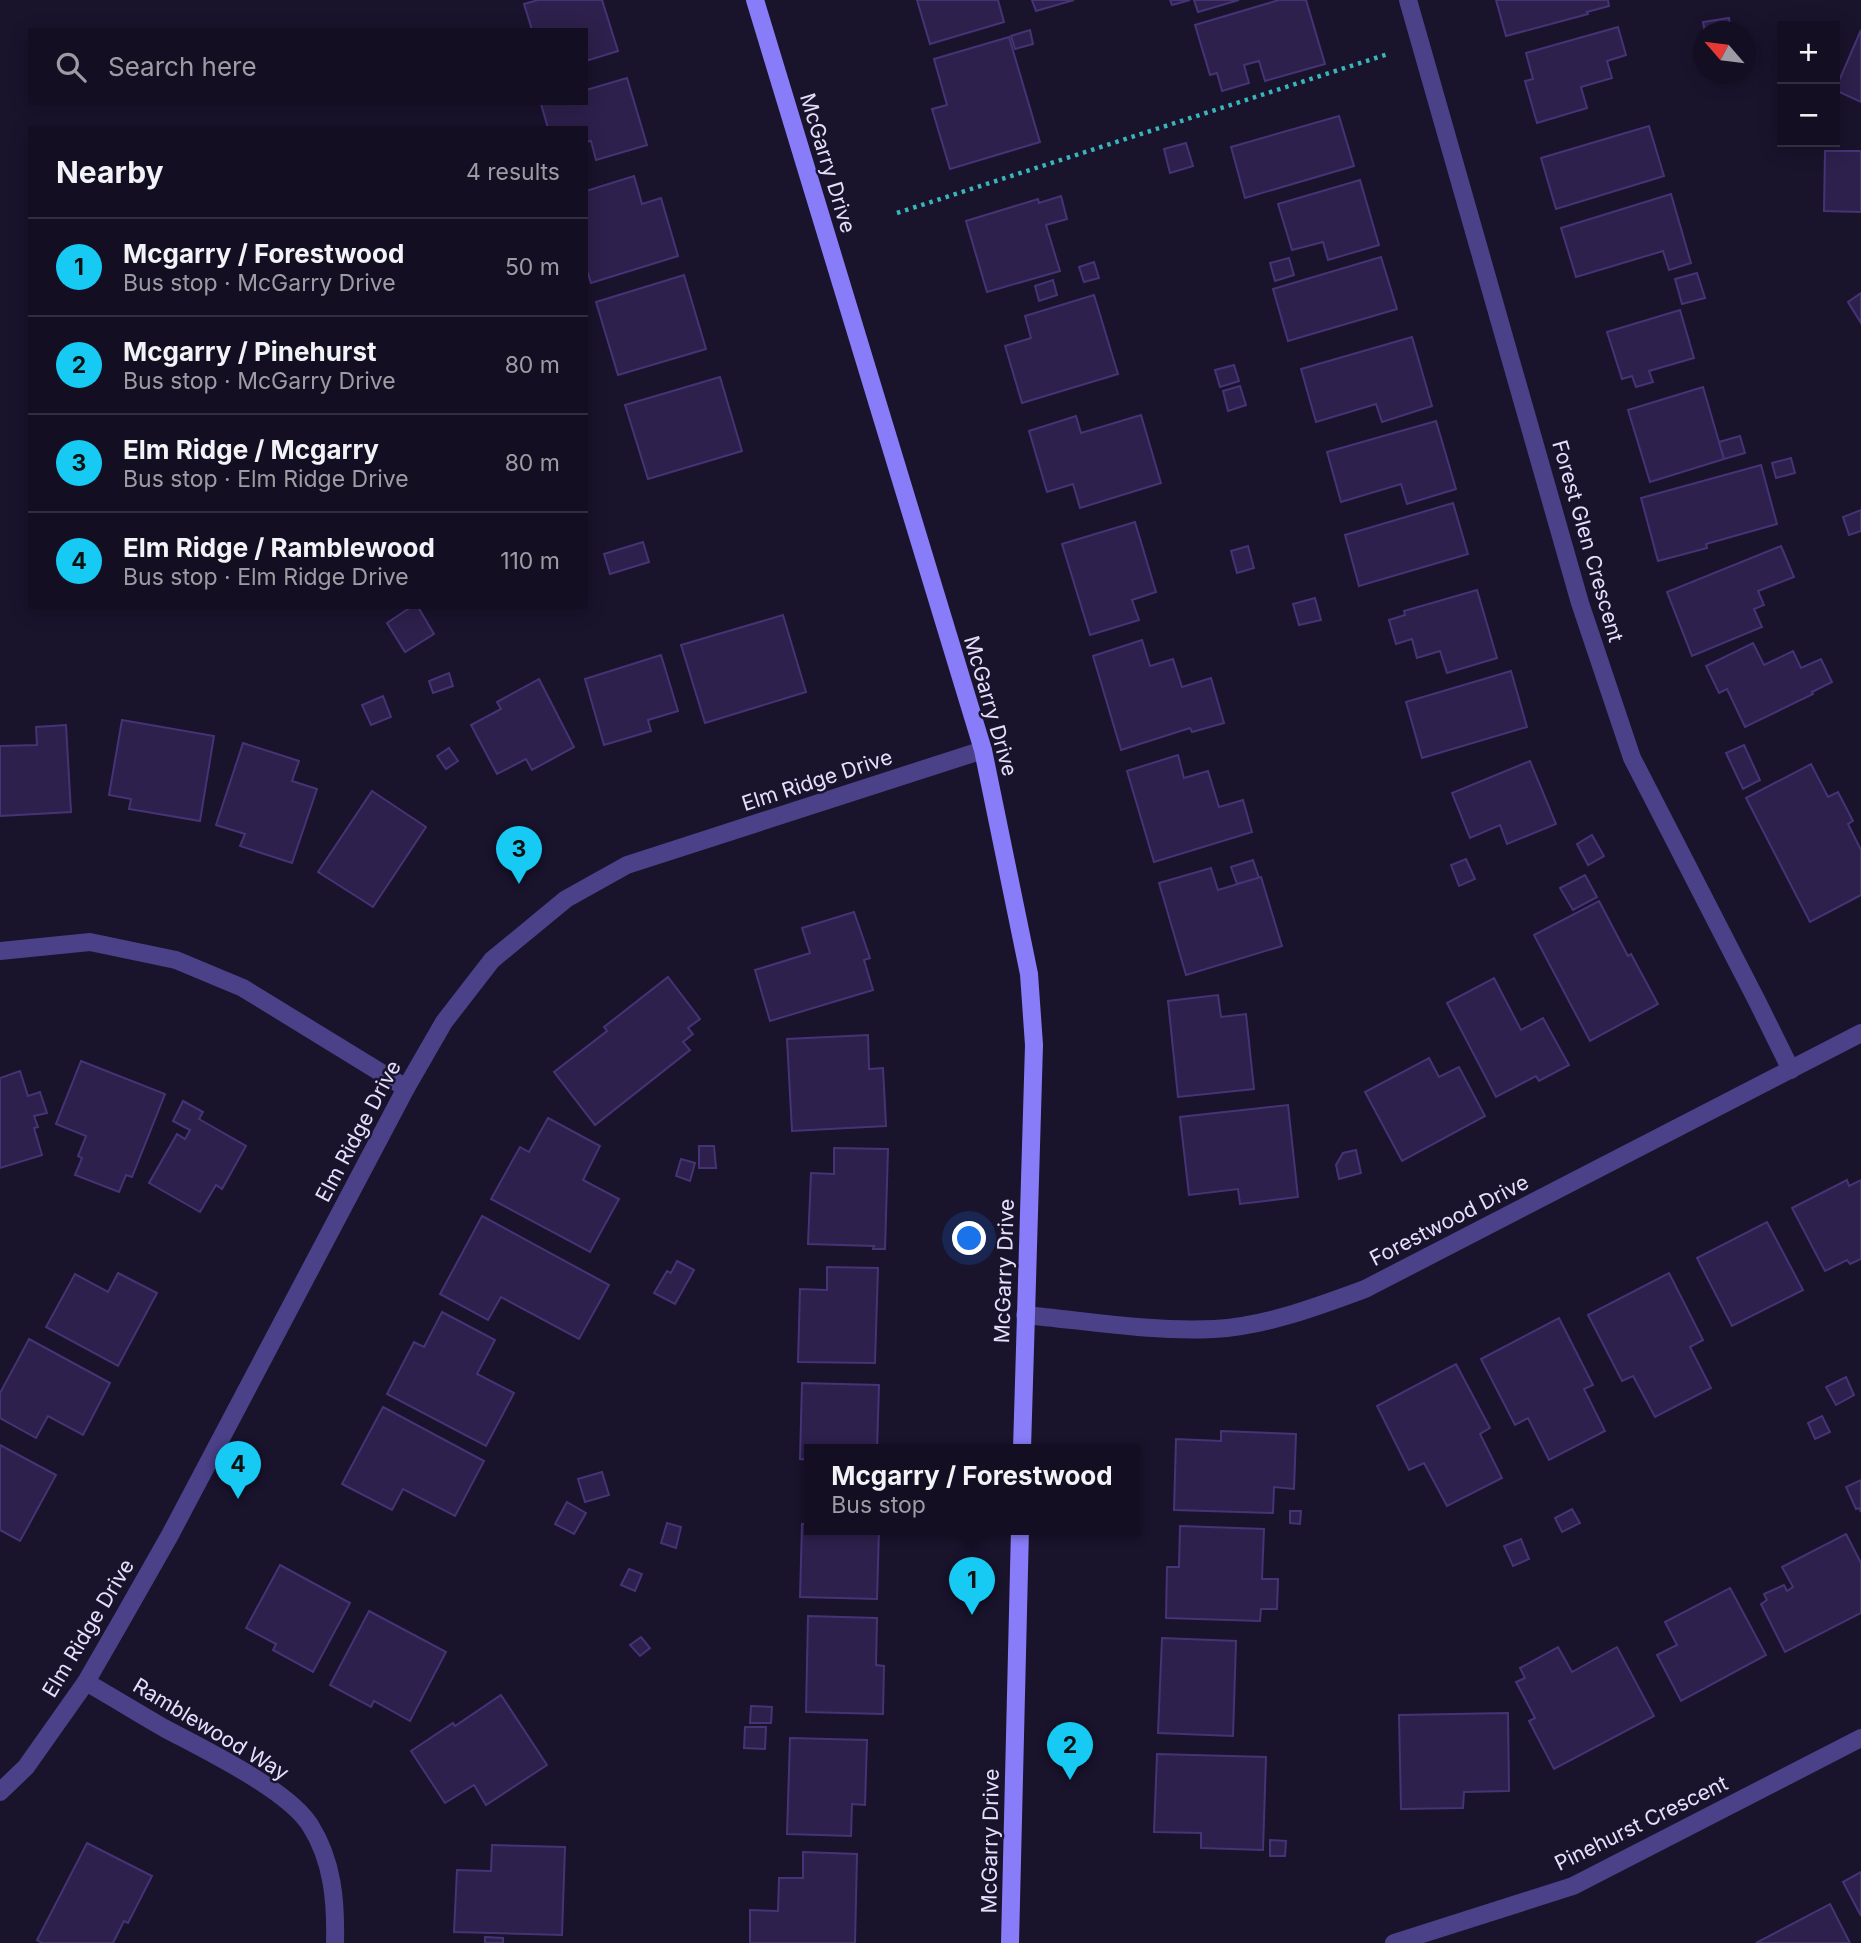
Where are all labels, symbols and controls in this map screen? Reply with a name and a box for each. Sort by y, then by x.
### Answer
north arrow [1693,21,1756,84]
map controls [1777,21,1840,147]
button: + [1777,21,1840,84]
search box [28,28,588,105]
icon: search [52,48,90,86]
text: Search here [108,51,257,82]
button: − [1777,84,1840,147]
street label: McGarry Drive [795,90,861,236]
text: Nearby [56,154,164,190]
text: 4 results [466,158,560,186]
text: Mcgarry / Forestwood [123,238,404,269]
text: 1 [74,253,84,281]
text: 50 m [505,253,560,281]
text: Bus stop · McGarry Drive [123,269,396,297]
text: Mcgarry / Pinehurst [123,336,377,367]
text: 2 [72,351,86,379]
text: 80 m [505,351,560,379]
text: Bus stop · McGarry Drive [123,367,396,395]
text: Elm Ridge / Mcgarry [123,434,379,465]
street label: Forest Glen Crescent [1547,437,1629,645]
text: 3 [72,449,86,477]
text: 80 m [505,449,560,477]
text: Bus stop · Elm Ridge Drive [123,465,409,493]
text: Elm Ridge / Ramblewood [123,532,435,563]
text: 4 [71,547,87,575]
text: 110 m [500,547,560,575]
text: Bus stop · Elm Ridge Drive [123,563,409,591]
street label: McGarry Drive [959,633,1023,779]
street label: Elm Ridge Drive [739,744,895,816]
pin: 3 [496,826,542,884]
street label: Elm Ridge Drive [310,1056,406,1206]
street label: Forestwood Drive [1365,1169,1533,1271]
street label: McGarry Drive [989,1198,1019,1344]
your location [952,1221,986,1255]
pin: 4 [215,1441,261,1499]
popup [804,1444,1140,1535]
text: Mcgarry / Forestwood [831,1460,1113,1491]
text: Bus stop [831,1491,926,1519]
street label: Elm Ridge Drive [37,1554,139,1702]
pin: 1 [949,1557,995,1615]
street label: Ramblewood Way [129,1673,293,1785]
pin: 2 [1047,1722,1093,1780]
street label: McGarry Drive [976,1768,1004,1914]
street label: Pinehurst Crescent [1550,1770,1732,1876]

